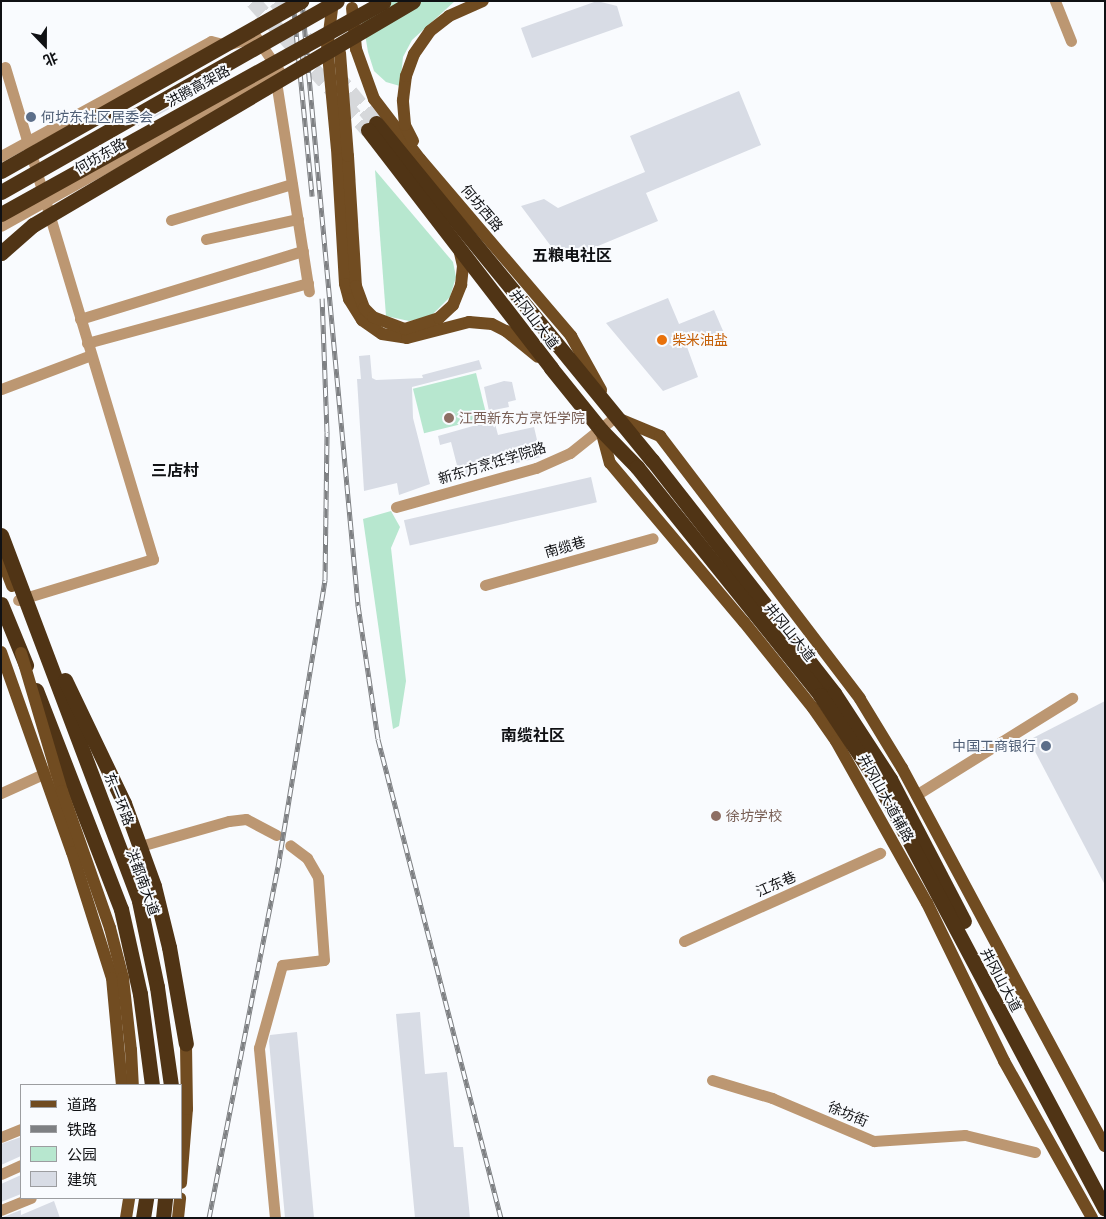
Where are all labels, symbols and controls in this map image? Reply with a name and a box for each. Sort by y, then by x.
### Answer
north arrow [20,20,70,70]
text: 北 [41,48,60,70]
street label: 洪腾高架路 [163,62,233,110]
place label: 何坊东社区居委会 [41,109,153,125]
marker: 何坊东社区居委会 [25,111,37,123]
street label: 何坊东路 [72,135,128,177]
street label: 何坊西路 [458,181,506,235]
district label: 五粮电社区 [532,245,612,265]
street label: 井冈山大道 [506,286,562,352]
place label: 柴米油盐 [672,332,728,348]
marker: 柴米油盐 [656,334,668,346]
place label: 江西新东方烹饪学院 [459,410,585,426]
marker: 江西新东方烹饪学院 [443,412,455,424]
street label: 新东方烹饪学院路 [436,439,548,487]
district label: 三店村 [151,460,199,480]
street label: 南缆巷 [542,533,588,561]
street label: 井冈山大道 [761,600,819,664]
district label: 南缆社区 [501,725,565,745]
place label: 中国工商银行 [952,738,1036,754]
marker: 中国工商银行 [1040,740,1052,752]
street label: 井冈山大道辅路 [855,751,917,845]
street label: 东一环路 [101,770,137,828]
place label: 徐坊学校 [726,808,782,824]
marker: 徐坊学校 [710,810,722,822]
street label: 洪都南大道 [123,846,163,918]
street label: 江东巷 [753,868,799,900]
street label: 井冈山大道 [977,945,1025,1015]
legend [20,1084,182,1199]
text: 道路 [67,1095,97,1114]
street label: 徐坊街 [825,1098,871,1130]
text: 铁路 [67,1120,97,1139]
text: 公园 [67,1145,97,1164]
text: 建筑 [67,1170,97,1189]

